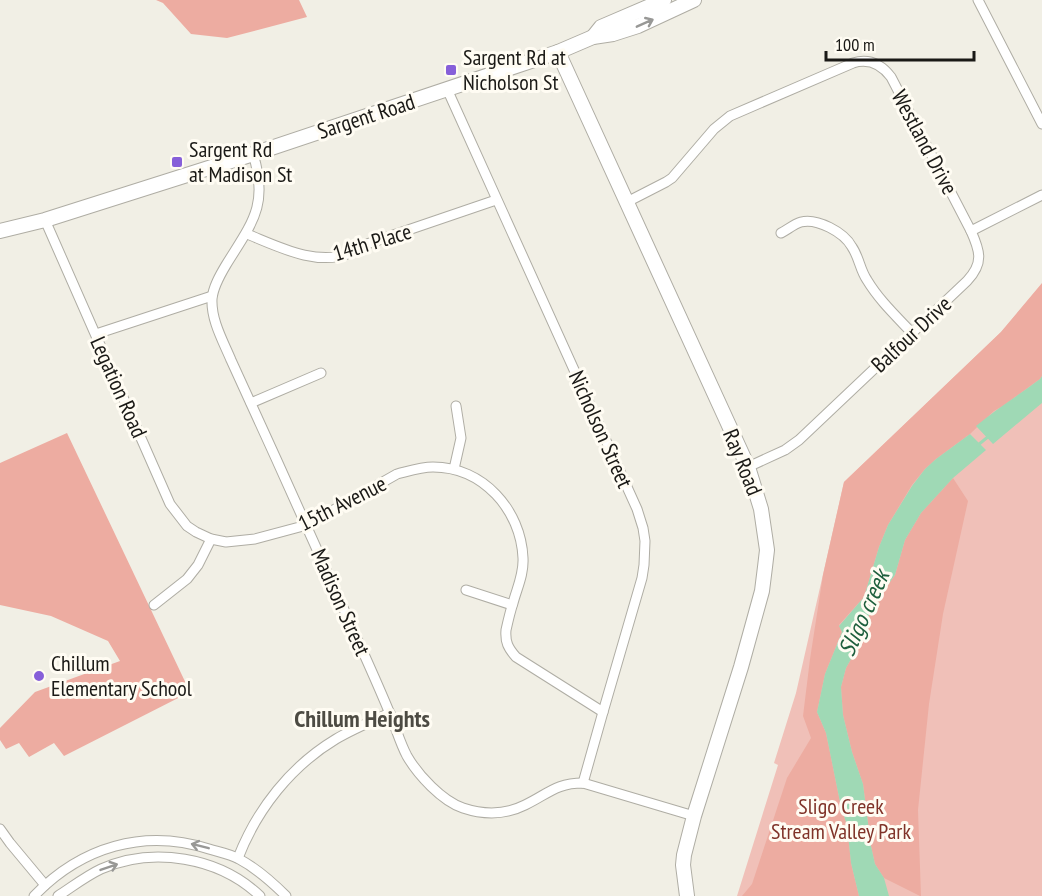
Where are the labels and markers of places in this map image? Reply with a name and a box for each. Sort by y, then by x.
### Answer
place label: Sargent Rd at Nicholson St [463,43,566,96]
marker: Sargent Rd at Nicholson St [444,63,458,77]
place label: Sargent Rd at Madison St [189,135,292,188]
marker: Sargent Rd at Madison St [170,155,184,169]
place label: Chillum Elementary School [51,649,193,702]
marker: Chillum Elementary School [32,669,46,683]

